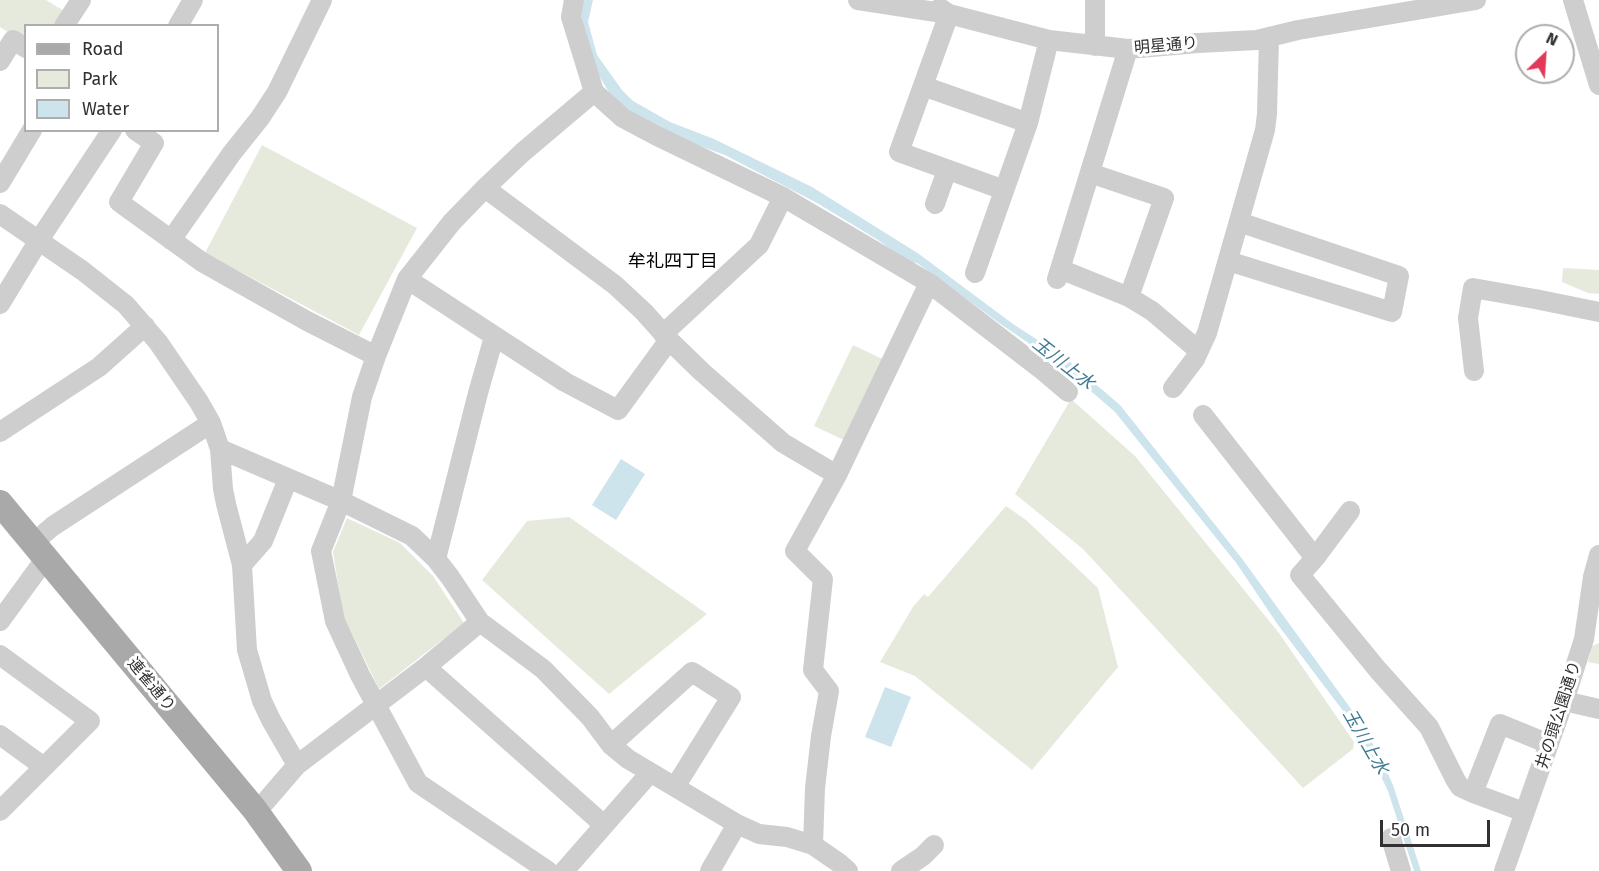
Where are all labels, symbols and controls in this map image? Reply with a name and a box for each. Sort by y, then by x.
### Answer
legend [24,24,219,132]
north arrow [1515,24,1575,84]
text: N [1543,28,1561,50]
street label: 明星通り [1133,34,1199,58]
text: Road [82,38,124,60]
text: Park [82,68,117,90]
text: Water [82,98,129,120]
district label: 牟礼四丁目 [628,251,718,273]
water label: 玉川上水 [1028,333,1098,395]
street label: 連雀通り [123,654,179,716]
street label: 井の頭公園通り [1533,659,1585,771]
water label: 玉川上水 [1338,705,1392,779]
scale bar [1383,808,1492,846]
text: 50 m [1391,819,1430,841]

